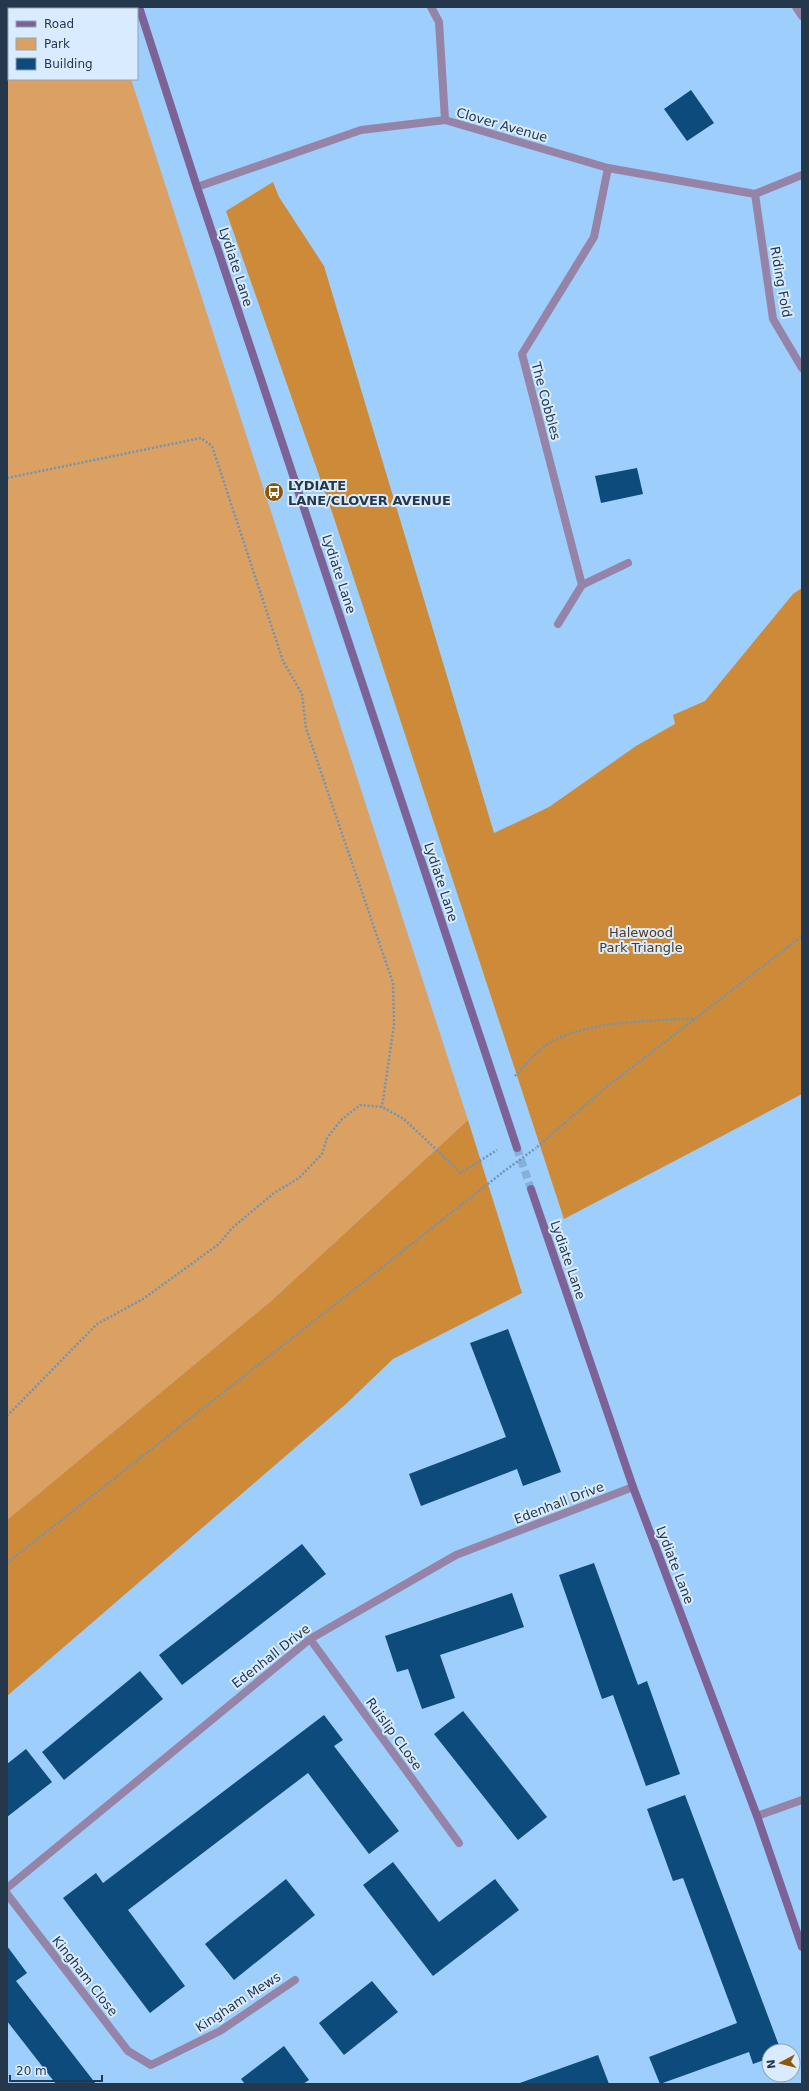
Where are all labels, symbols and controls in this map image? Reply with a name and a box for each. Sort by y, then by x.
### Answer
legend [8,8,138,80]
text: Road [44,17,74,31]
text: Park [44,37,70,51]
text: Building [44,57,93,71]
street label: Clover Avenue [455,105,549,145]
street label: Lydiate Lane [216,226,256,308]
street label: Riding Fold [767,245,795,319]
street label: The Cobbles [528,359,564,442]
place label: LYDIATE LANE/CLOVER AVENUE [288,478,451,508]
bus stop icon: LYDIATE LANE/CLOVER AVENUE [263,481,285,503]
street label: Lydiate Lane [319,533,359,615]
street label: Lydiate Lane [421,841,461,923]
park label: Halewood Park Triangle [599,925,683,955]
street label: Lydiate Lane [548,1219,588,1301]
street label: Edenhall Drive [512,1479,606,1527]
street label: Lydiate Lane [653,1524,697,1606]
street label: Edenhall Drive [229,1621,313,1691]
street label: Ruislip CLose [363,1695,425,1773]
street label: Kingham Close [49,1933,121,2019]
street label: Kingham Mews [193,1969,283,2035]
north arrow [761,2043,801,2083]
scale bar [10,2057,102,2083]
text: N [765,2059,779,2070]
text: 20 m [16,2064,47,2078]

